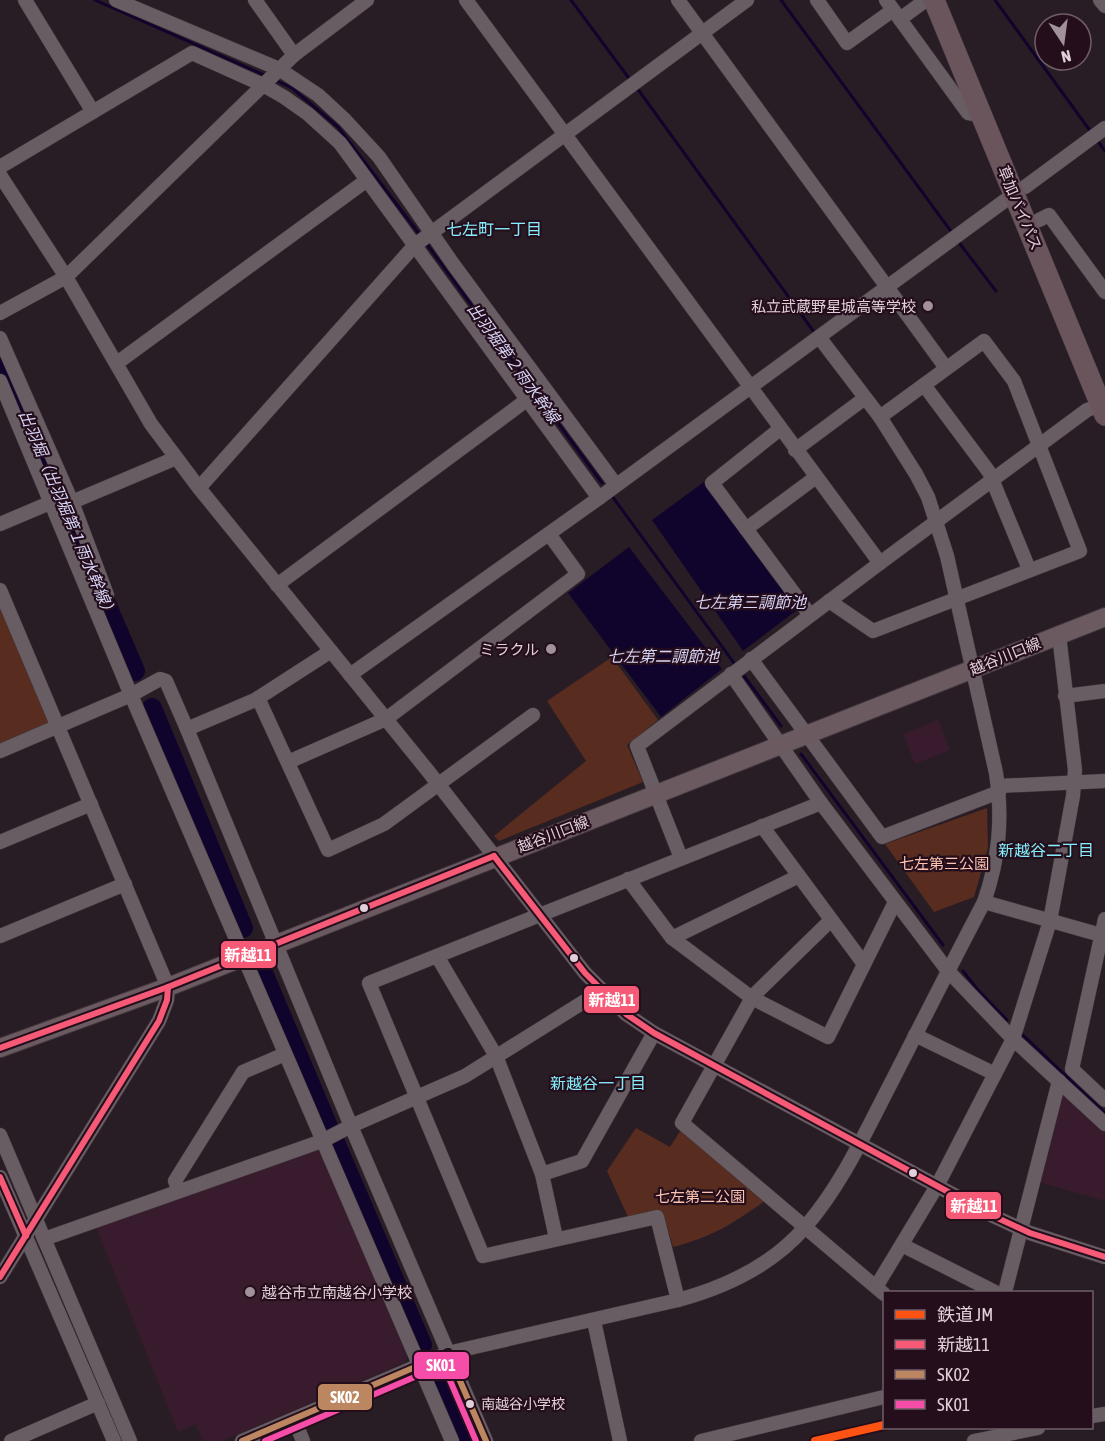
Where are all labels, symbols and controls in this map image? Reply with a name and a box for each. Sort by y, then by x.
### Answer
north arrow [1033,12,1093,72]
text: N [1060,47,1073,66]
street label: 草加バイパス [995,163,1045,253]
district label: 七左町一丁目 [446,220,542,238]
place label: 私立武蔵野星城高等学校 [751,298,916,315]
water label: 出羽堀第２雨水幹線 [464,299,565,428]
marker: 私立武蔵野星城高等学校 [921,299,935,313]
water label: 出羽堀（出羽堀第１雨水幹線） [16,407,120,621]
water label: 七左第三調節池 [694,593,808,611]
street label: 越谷川口線 [966,634,1043,678]
place label: ミラクル [479,641,539,658]
marker: ミラクル [544,642,558,656]
water label: 七左第二調節池 [607,647,721,665]
street label: 越谷川口線 [514,813,591,856]
district label: 新越谷二丁目 [998,841,1094,859]
park label: 七左第三公園 [899,855,989,872]
unlabelled marker [358,902,370,914]
line badge: 新越11 [220,940,277,969]
text: 新越11 [224,946,272,964]
unlabelled marker [568,952,580,964]
line badge: 新越11 [583,985,640,1014]
text: 新越11 [588,991,636,1009]
district label: 新越谷一丁目 [550,1074,646,1092]
unlabelled marker [907,1167,919,1179]
park label: 七左第二公園 [655,1188,745,1205]
line badge: 新越11 [945,1191,1002,1220]
text: 新越11 [950,1197,998,1215]
place label: 越谷市立南越谷小学校 [261,1284,412,1301]
marker: 越谷市立南越谷小学校 [243,1285,257,1299]
legend [883,1291,1093,1429]
text: 鉄道 JM [937,1304,993,1325]
text: 新越11 [937,1334,990,1355]
line badge: SK01 [413,1351,470,1380]
text: SK01 [426,1356,456,1374]
text: SK02 [937,1364,970,1385]
line badge: SK02 [317,1383,373,1411]
text: SK02 [330,1388,360,1406]
text: SK01 [937,1394,970,1415]
place label: 南越谷小学校 [481,1396,565,1412]
marker: 南越谷小学校 [464,1398,476,1410]

